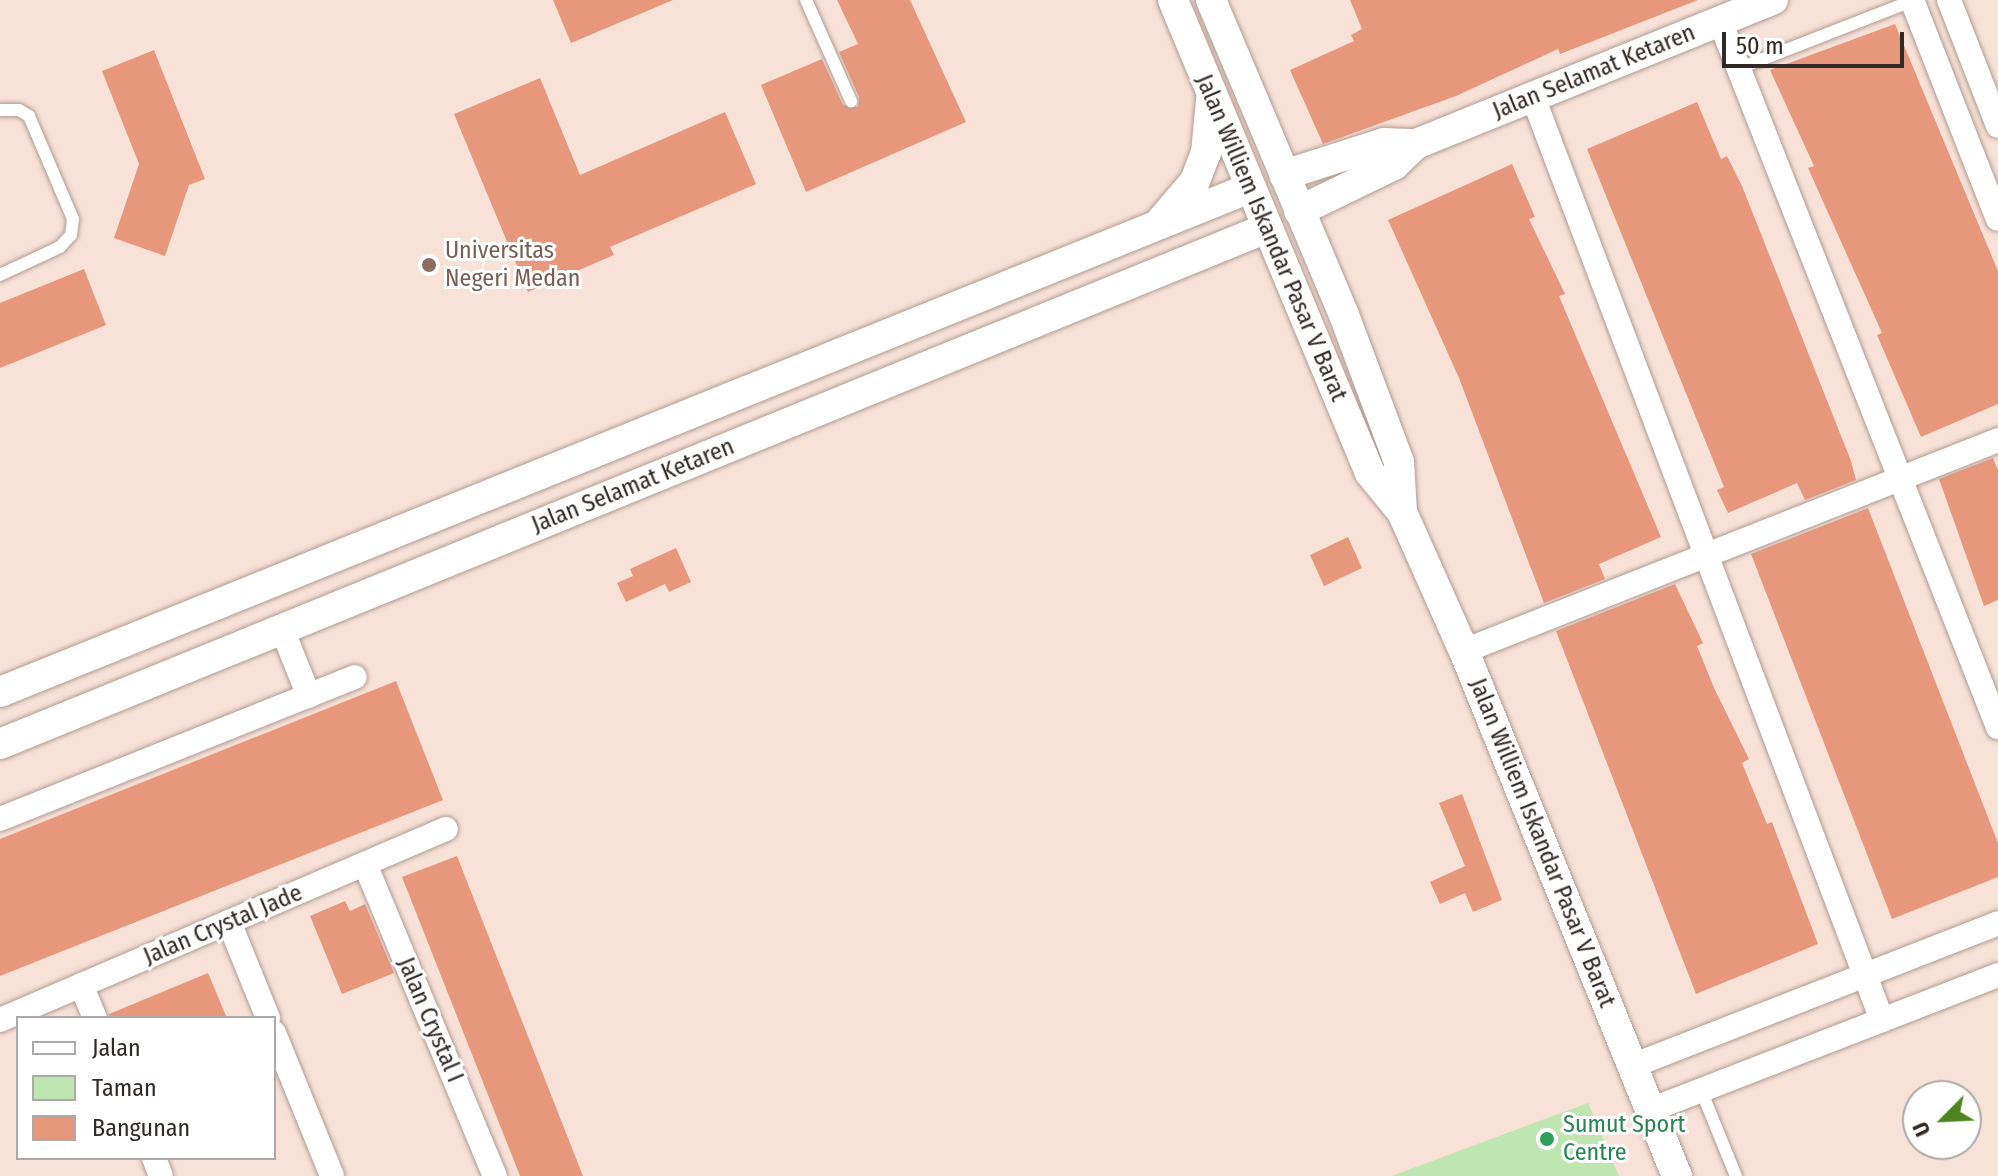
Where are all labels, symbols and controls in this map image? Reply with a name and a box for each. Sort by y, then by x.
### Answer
scale bar [1726,16,1908,66]
street label: Jalan Selamat Ketaren [1489,18,1699,126]
text: 50 m [1736,32,1784,60]
street label: Jalan Williem Iskandar Pasar V Barat [1189,70,1353,406]
place label: Universitas Negeri Medan [445,237,580,293]
marker: Universitas Negeri Medan [420,256,438,274]
street label: Jalan Selamat Ketaren [528,432,738,540]
street label: Jalan Williem Iskandar Pasar V Barat [1463,674,1621,1012]
street label: Jalan Crystal Jade [139,879,307,971]
street label: Jalan Crystal I [391,953,469,1087]
legend [16,1016,276,1160]
text: Jalan [92,1034,141,1062]
text: Taman [92,1074,157,1102]
north arrow [1902,1080,1982,1160]
place label: Sumut Sport Centre [1563,1111,1685,1167]
text: Bangunan [92,1114,190,1142]
text: U [1906,1118,1936,1141]
marker: Sumut Sport Centre [1538,1130,1556,1148]

